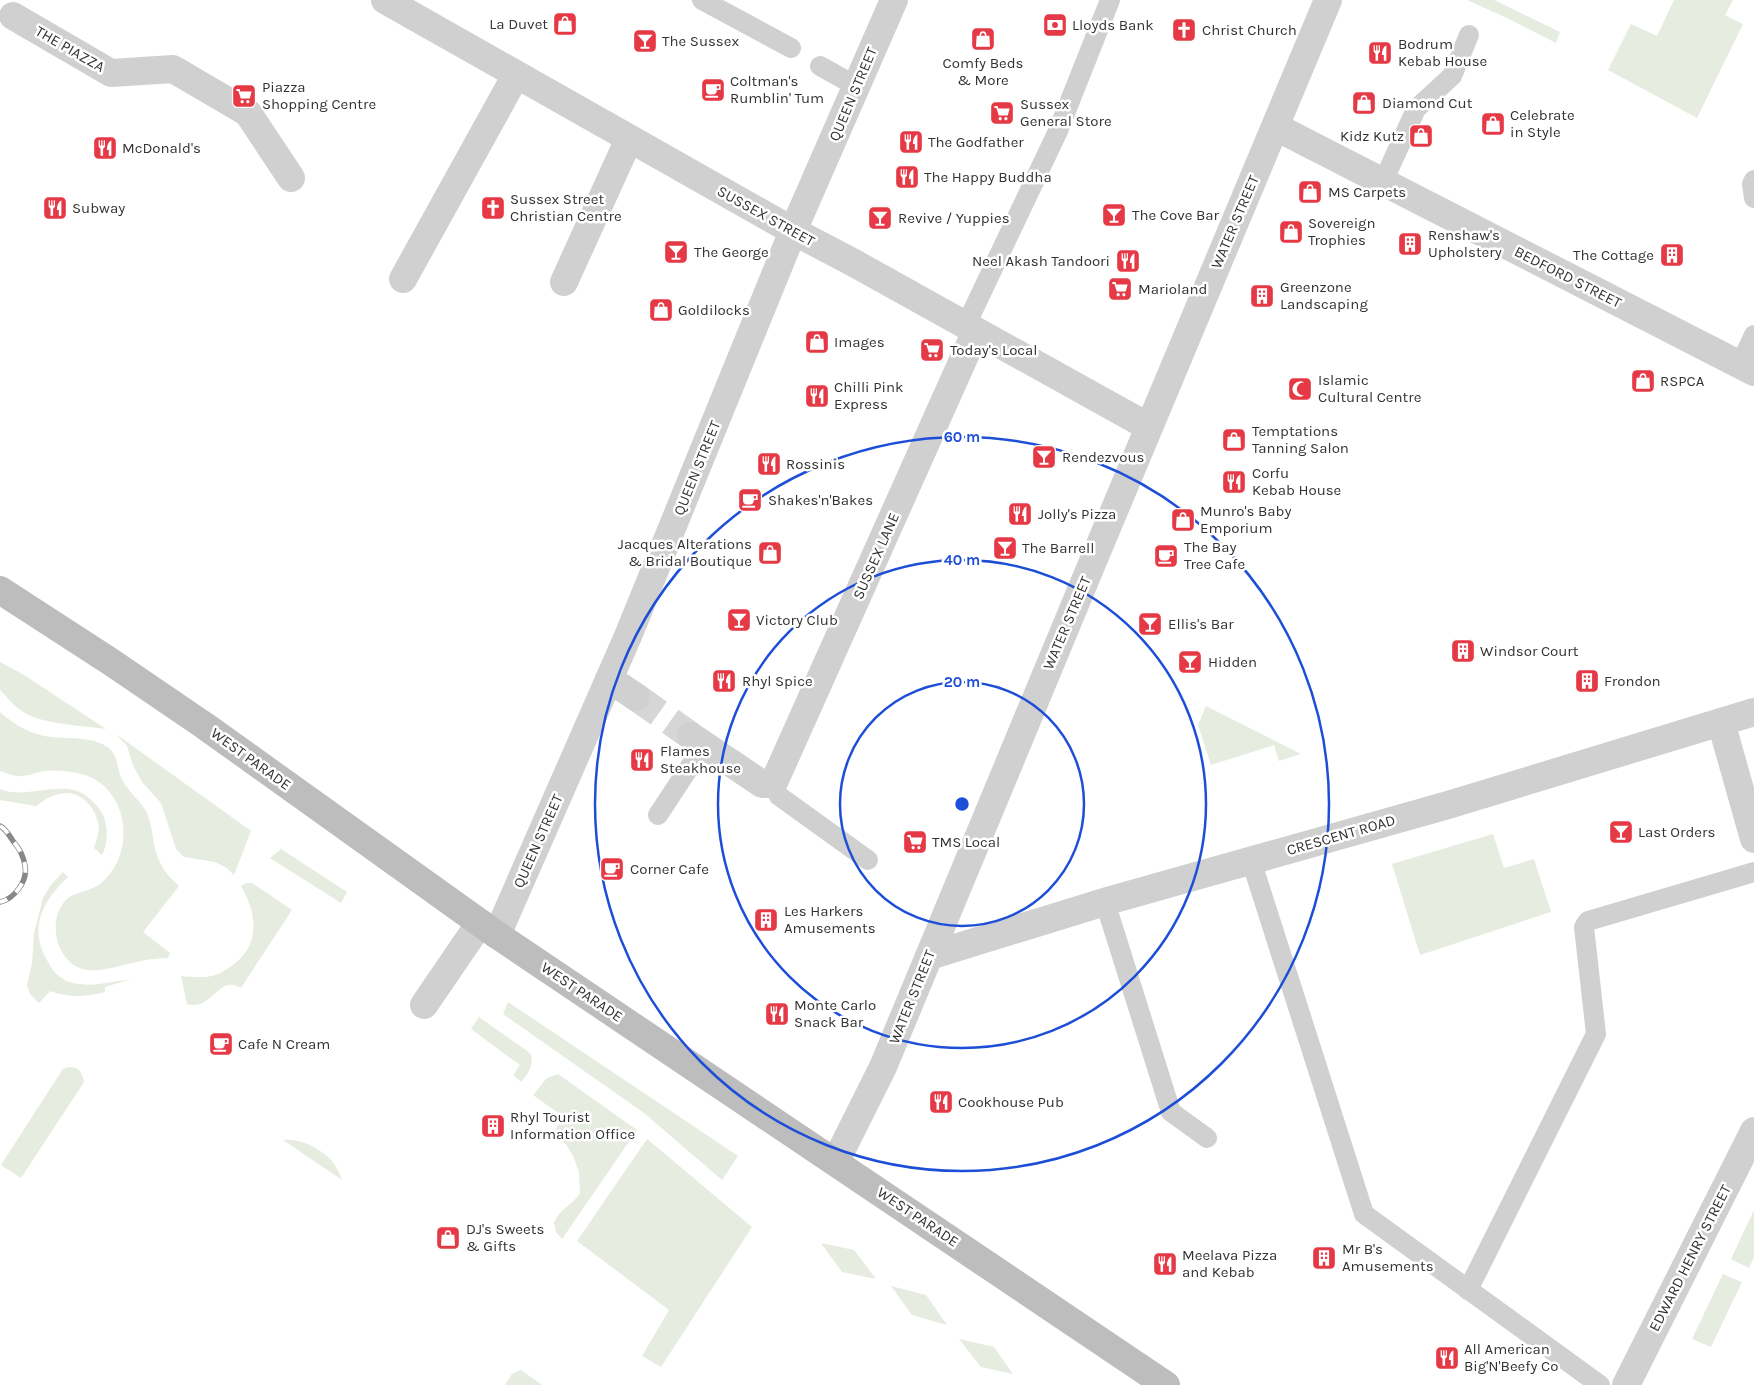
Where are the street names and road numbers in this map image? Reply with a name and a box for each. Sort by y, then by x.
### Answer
street label: THE PIAZZA [32,22,108,76]
street label: QUEEN STREET [825,44,881,144]
street label: WATER STREET [1207,172,1263,271]
street label: SUSSEX STREET [714,182,818,250]
street label: BEDFORD STREET [1511,242,1625,312]
street label: QUEEN STREET [670,418,724,518]
street label: SUSSEX LANE [849,510,903,602]
street label: WATER STREET [1039,573,1095,672]
street label: WEST PARADE [208,724,294,794]
street label: QUEEN STREET [509,791,567,891]
street label: CRESCENT ROAD [1285,811,1397,859]
street label: WATER STREET [885,947,939,1047]
street label: WEST PARADE [538,958,626,1026]
street label: EDWARD HENRY STREET [1645,1181,1735,1334]
street label: WEST PARADE [874,1183,962,1251]

